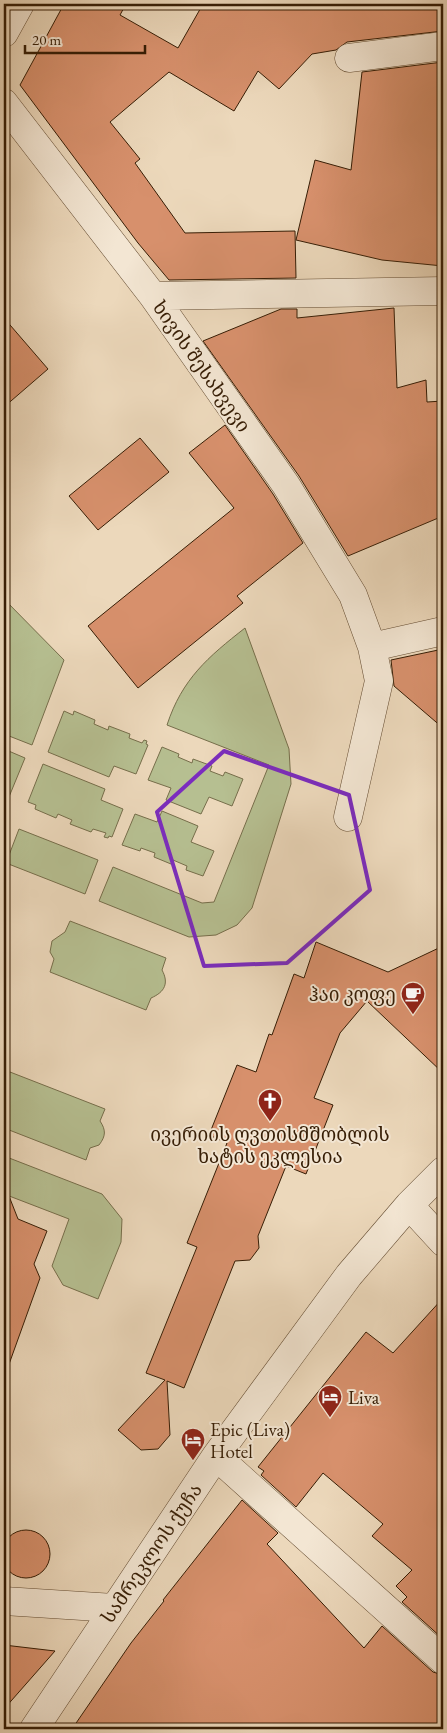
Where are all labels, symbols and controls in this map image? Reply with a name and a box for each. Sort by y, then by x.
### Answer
scale bar [25,22,145,54]
text: 20 m [32,30,61,49]
street label: ხივის შესახვევი [147,296,256,437]
cafe icon: ჰაი კოფე [400,981,426,1015]
place label: ჰაი კოფე [309,982,396,1007]
church icon: ივერიის ღვთისმშობლის ხატის ეკლესია [257,1088,283,1122]
place label: ივერიის ღვთისმშობლის ხატის ეკლესია [150,1122,390,1169]
hotel icon: Liva [317,1384,343,1418]
place label: Liva [348,1385,380,1410]
place label: Epic (Liva) Hotel [210,1417,290,1464]
hotel icon: Epic (Liva) Hotel [180,1427,206,1461]
street label: სამრეკლოს ქუჩა [95,1478,208,1628]

